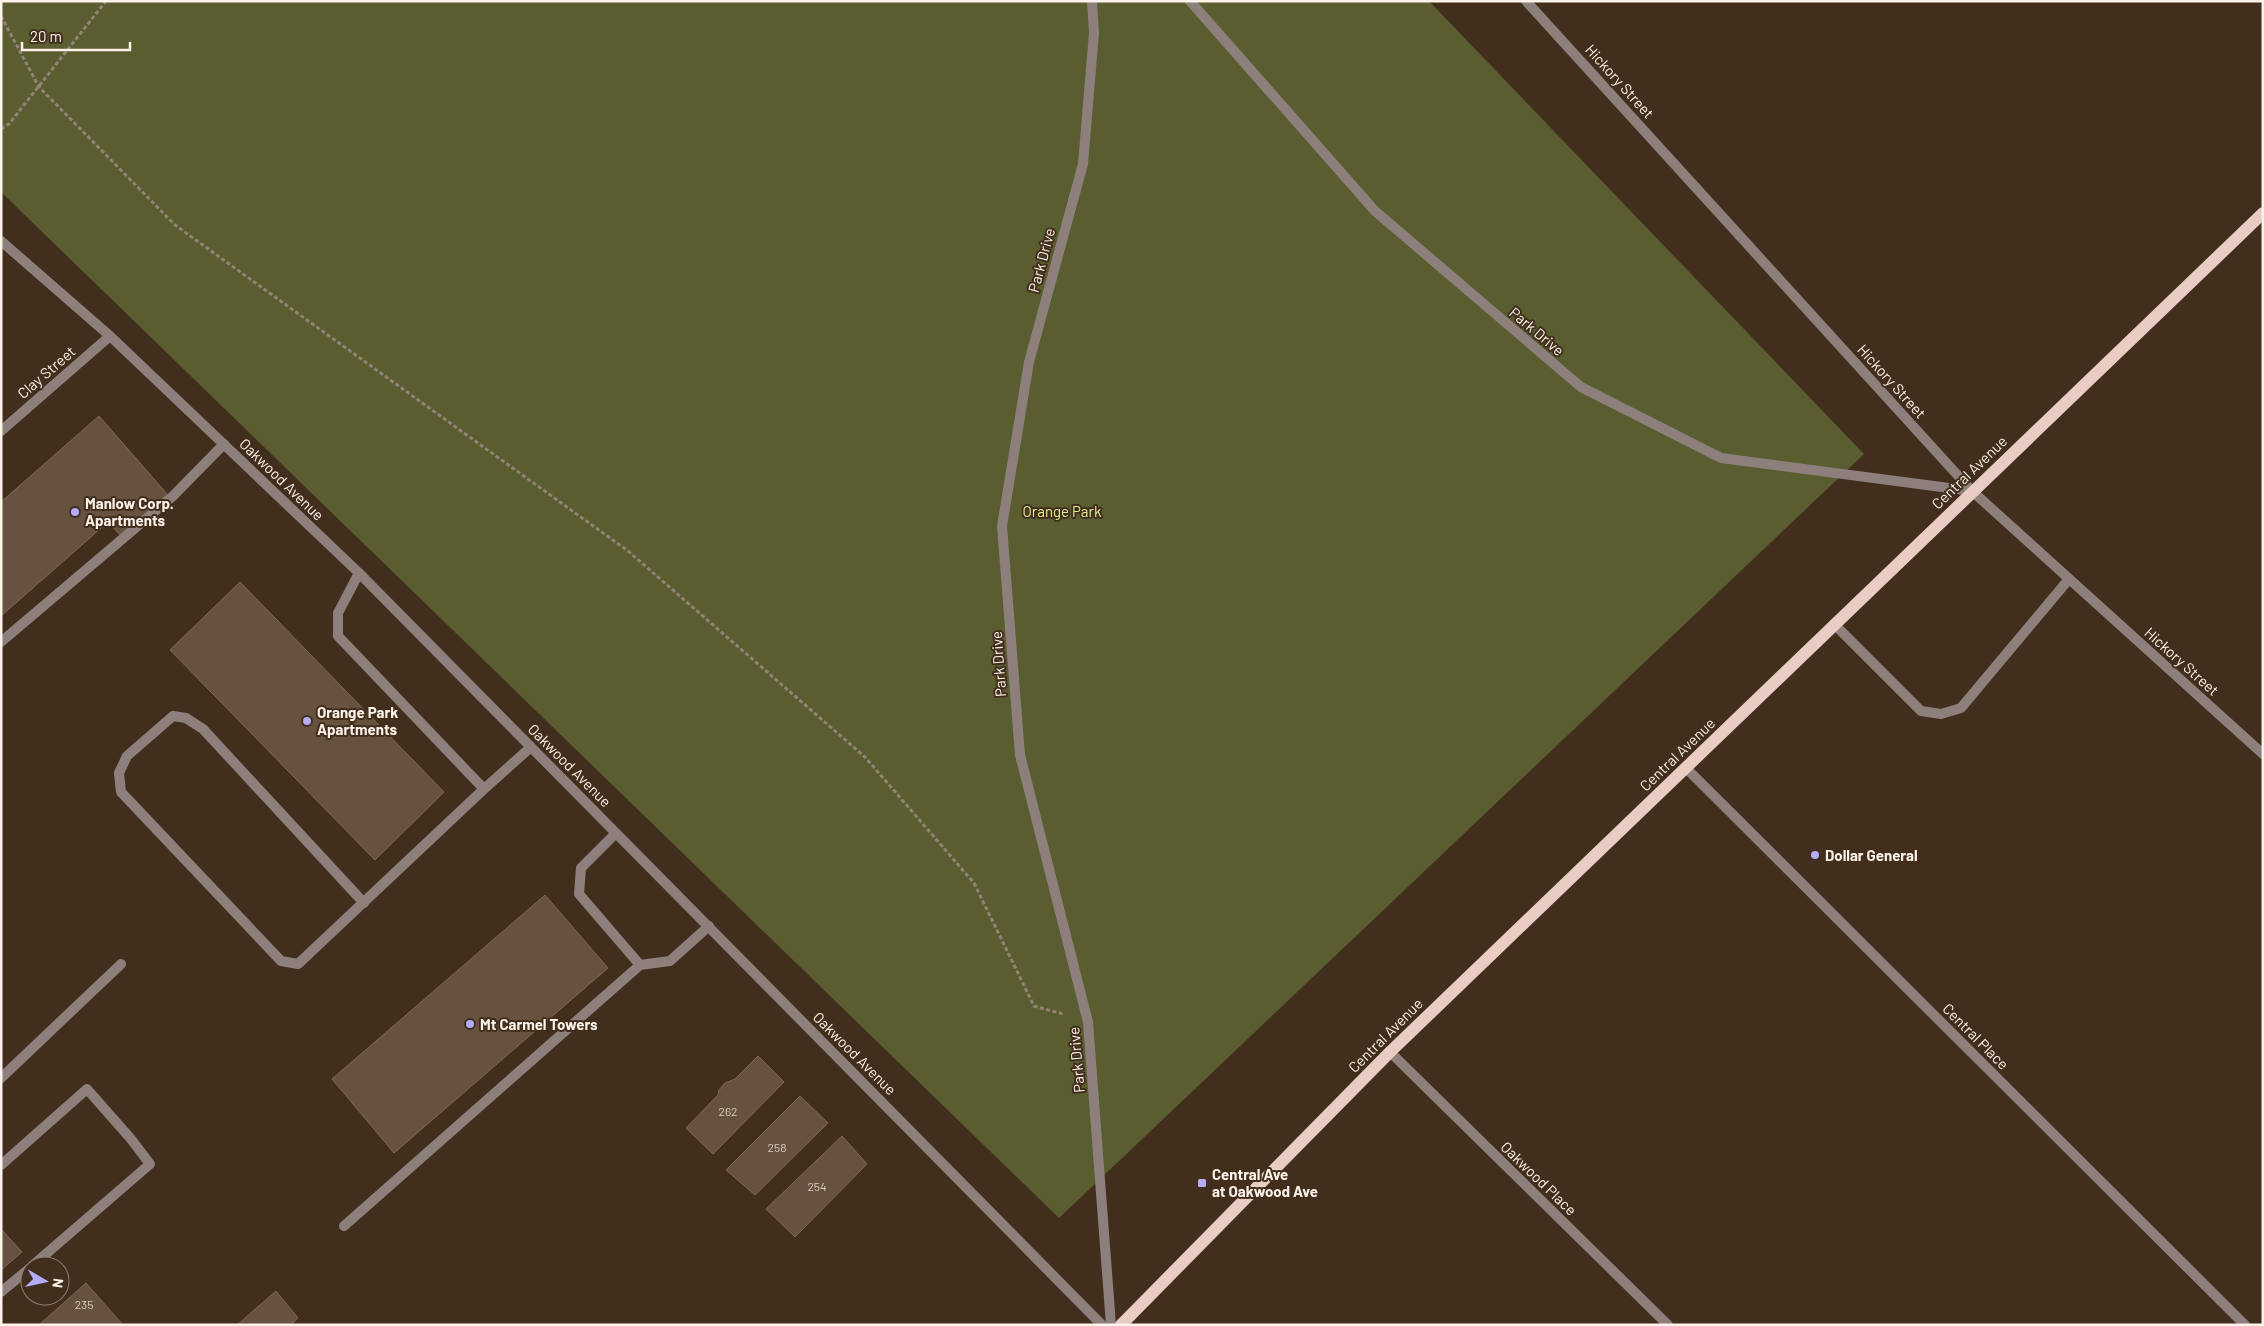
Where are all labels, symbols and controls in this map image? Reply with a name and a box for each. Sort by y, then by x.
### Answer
scale bar [22,20,130,52]
text: 20 m [30,27,62,45]
street label: Hickory Street [1582,40,1658,122]
street label: Park Drive [1024,226,1058,294]
street label: Park Drive [1506,303,1568,359]
street label: Hickory Street [1854,340,1930,422]
street label: Clay Street [13,342,79,402]
street label: Central Avenue [1928,432,2010,512]
street label: Oakwood Avenue [236,434,328,524]
place label: Manlow Corp. Apartments [85,494,174,529]
park label: Orange Park [1022,502,1102,520]
marker: Manlow Corp. Apartments [69,506,81,518]
street label: Hickory Street [2141,623,2223,699]
street label: Park Drive [987,630,1009,698]
place label: Orange Park Apartments [317,703,398,738]
street label: Central Avenue [1636,714,1718,794]
marker: Orange Park Apartments [301,715,313,727]
street label: Oakwood Avenue [525,720,615,810]
place label: Dollar General [1825,846,1918,864]
marker: Dollar General [1809,849,1821,861]
street label: Central Avenue [1344,994,1426,1076]
street label: Central Place [1939,999,2013,1073]
street label: Oakwood Avenue [810,1008,900,1098]
place label: Mt Carmel Towers [480,1015,598,1033]
marker: Mt Carmel Towers [464,1018,476,1030]
street label: Park Drive [1064,1026,1088,1094]
house number: 262 [718,1104,738,1118]
street label: Oakwood Place [1497,1137,1581,1219]
house number: 258 [768,1140,786,1154]
place label: Central Ave at Oakwood Ave [1212,1165,1318,1200]
marker: Central Ave at Oakwood Ave [1196,1177,1208,1189]
house number: 254 [807,1179,827,1193]
north arrow [20,1256,70,1306]
text: N [49,1277,67,1289]
house number: 235 [75,1297,93,1311]

